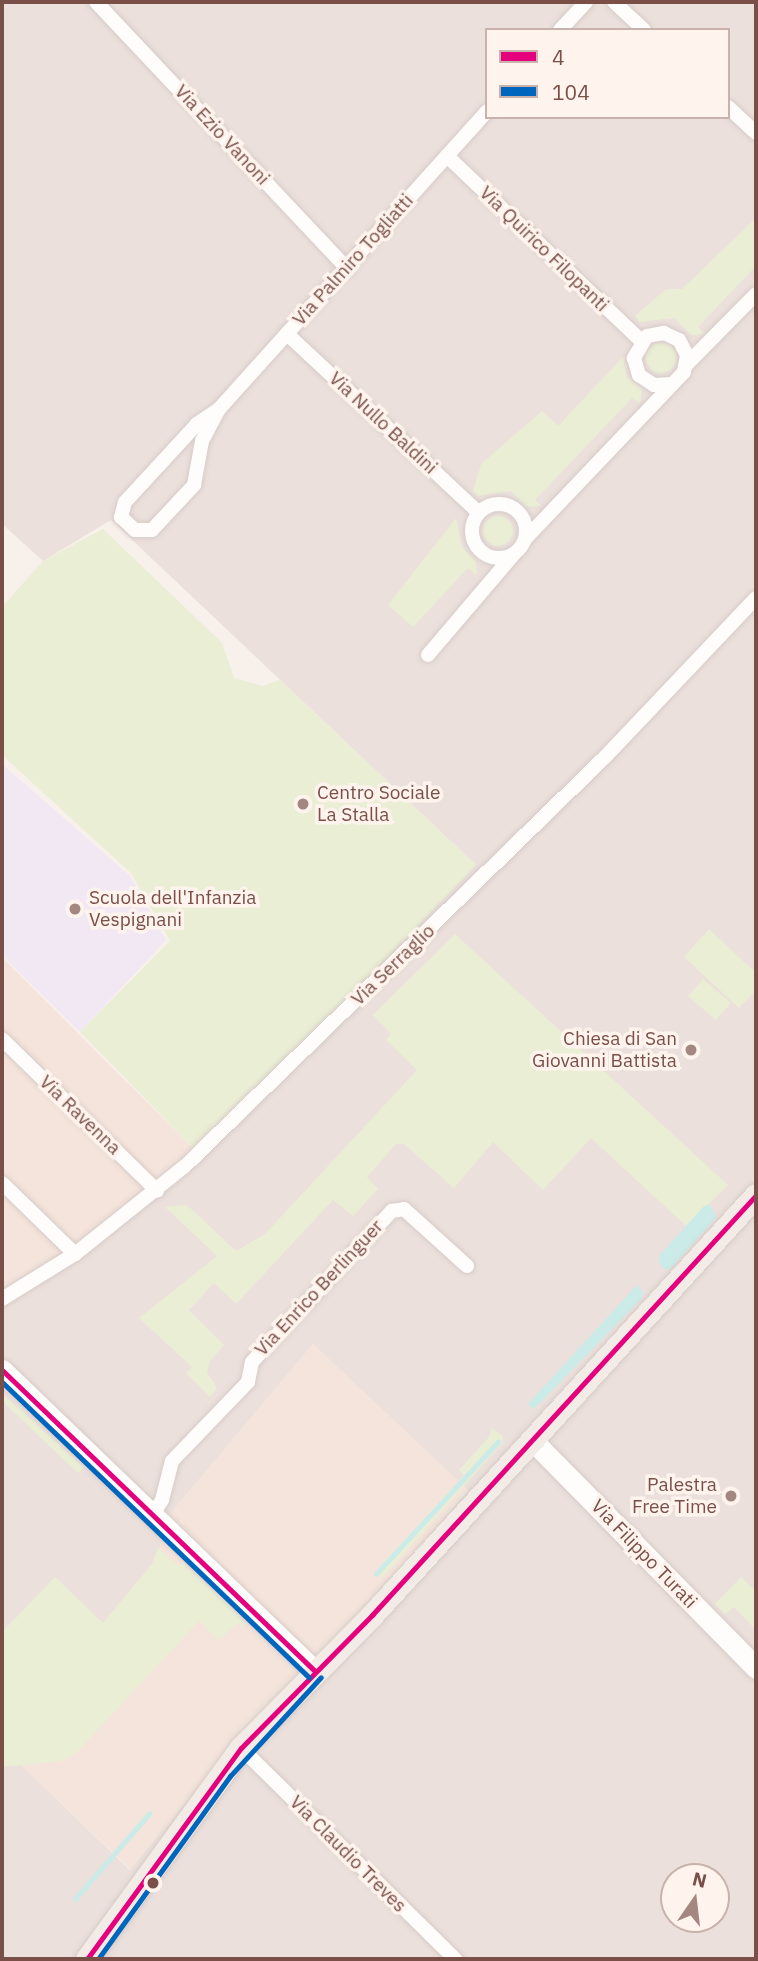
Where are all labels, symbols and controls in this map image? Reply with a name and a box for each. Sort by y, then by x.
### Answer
legend [485,28,730,119]
text: 4 [552,43,565,71]
text: 104 [552,78,590,106]
street label: Via Ezio Vanoni [170,80,274,190]
street label: Via Quirico Filopanti [475,181,613,317]
street label: Via Palmiro Togliatti [288,189,418,331]
street label: Via Nullo Baldini [324,367,442,479]
place label: Centro Sociale La Stalla [317,782,440,826]
marker: Centro Sociale La Stalla [295,796,311,812]
place label: Scuola dell'Infanzia Vespignani [89,887,256,931]
marker: Scuola dell'Infanzia Vespignani [67,901,83,917]
street label: Via Serraglio [347,920,439,1010]
place label: Chiesa di San Giovanni Battista [532,1028,677,1072]
marker: Chiesa di San Giovanni Battista [683,1042,699,1058]
street label: Via Ravenna [35,1071,125,1159]
street label: Via Enrico Berlinguer [250,1215,388,1361]
place label: Palestra Free Time [632,1474,717,1518]
marker: Palestra Free Time [723,1488,739,1504]
street label: Via Filippo Turati [586,1495,702,1613]
street label: Via Claudio Treves [285,1791,411,1917]
north arrow [660,1863,730,1933]
text: N [690,1866,709,1893]
unlabelled marker [146,1876,160,1890]

